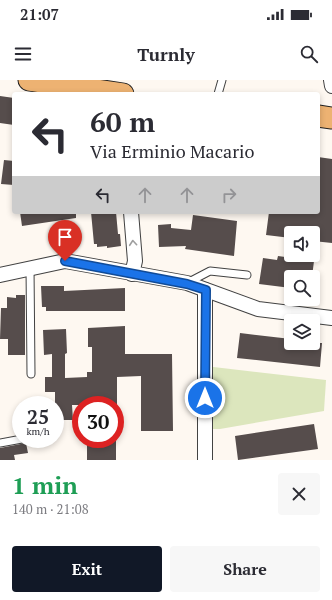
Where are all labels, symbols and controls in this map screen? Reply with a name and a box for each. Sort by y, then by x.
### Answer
text: 21:07 [20,4,59,24]
text: Turnly [137,42,195,66]
icon: menu [12,43,34,65]
icon: search [298,43,320,65]
text: 60 m [90,103,155,140]
icon: left [24,108,76,160]
text: Via Erminio Macario [90,139,254,163]
icon: left [92,184,114,206]
icon: ahead [134,184,156,206]
icon: ahead [176,184,198,206]
icon: right [218,184,240,206]
pin [48,220,82,261]
icon: arrive [54,226,76,248]
map controls [284,226,320,350]
button: sound [284,226,320,262]
one-way arrow [129,240,138,246]
button: search [284,270,320,306]
button: layers [284,314,320,350]
position arrow [184,377,226,419]
speed limit sign: 30 [72,396,124,448]
text: 25 [27,403,49,430]
text: km/h [26,425,50,438]
text: 1 min [12,469,78,501]
button: close [278,473,320,515]
text: 140 m · 21:08 [12,500,89,518]
button: Exit [12,546,162,592]
button: Share [170,546,320,592]

